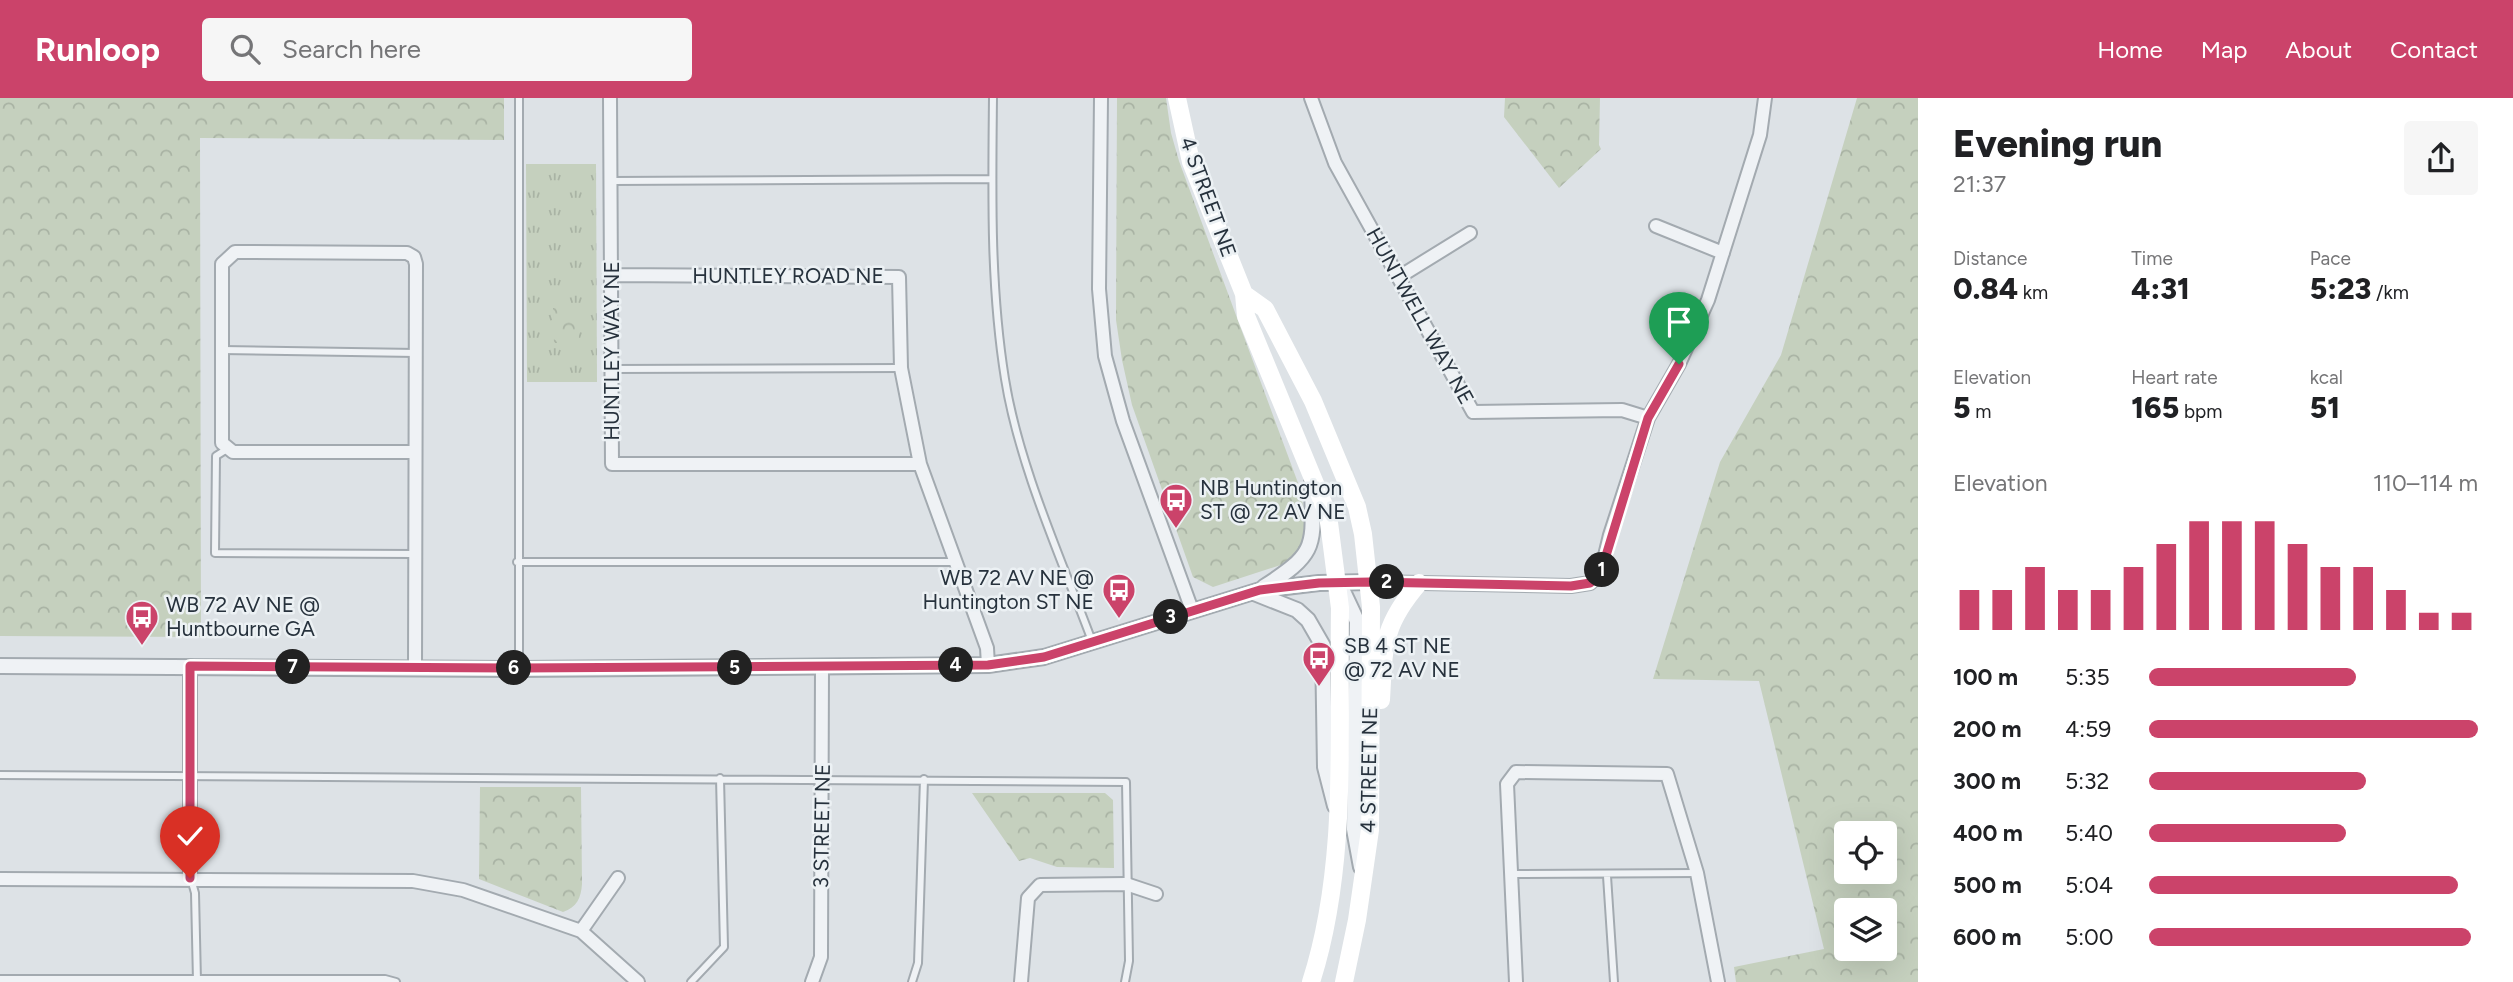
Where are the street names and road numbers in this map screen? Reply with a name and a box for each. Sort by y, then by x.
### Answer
street label: 4 STREET NE [1175,133,1242,260]
street label: HUNTWELL WAY NE [1361,223,1479,408]
street label: HUNTLEY WAY NE [599,261,624,441]
street label: HUNTLEY ROAD NE [692,263,884,288]
street label: 4 STREET NE [1355,707,1382,833]
street label: 3 STREET NE [808,763,835,888]

